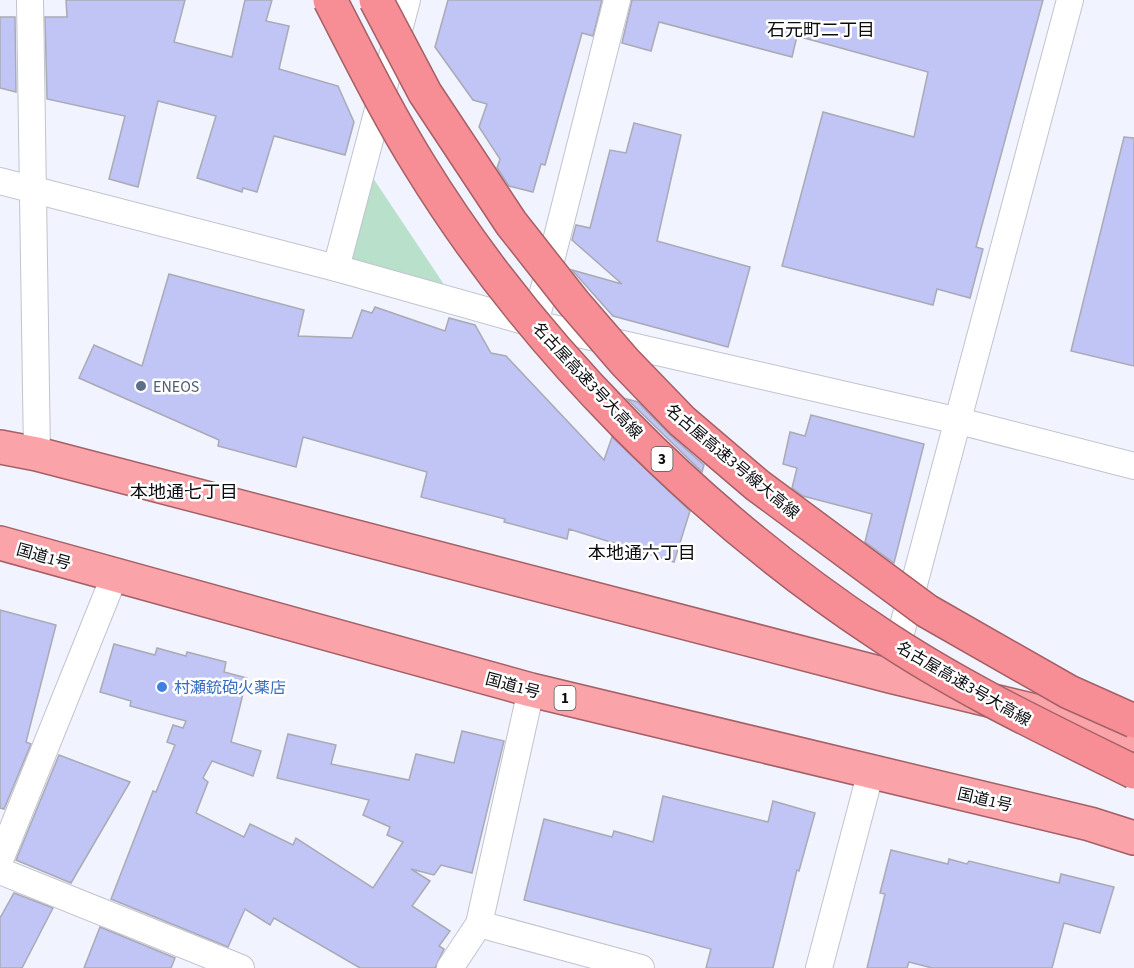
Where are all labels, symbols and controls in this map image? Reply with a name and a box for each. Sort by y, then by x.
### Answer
district label: 石元町二丁目 [767,18,875,43]
street label: 名古屋高速3号大高線 [527,318,647,444]
place label: ENEOS [153,376,199,398]
marker: ENEOS [134,379,148,393]
street label: 名古屋高速3号線大高線 [661,399,804,524]
road number: 3 [652,447,672,471]
district label: 本地通七丁目 [130,480,238,505]
street label: 国道1号 [14,539,74,575]
district label: 本地通六丁目 [588,541,696,566]
street label: 名古屋高速3号大高線 [892,636,1035,731]
street label: 国道1号 [483,668,543,704]
place label: 村瀬銃砲火薬店 [174,677,286,699]
marker: 村瀬銃砲火薬店 [155,680,169,694]
road number: 1 [554,686,576,710]
street label: 国道1号 [955,783,1015,817]

